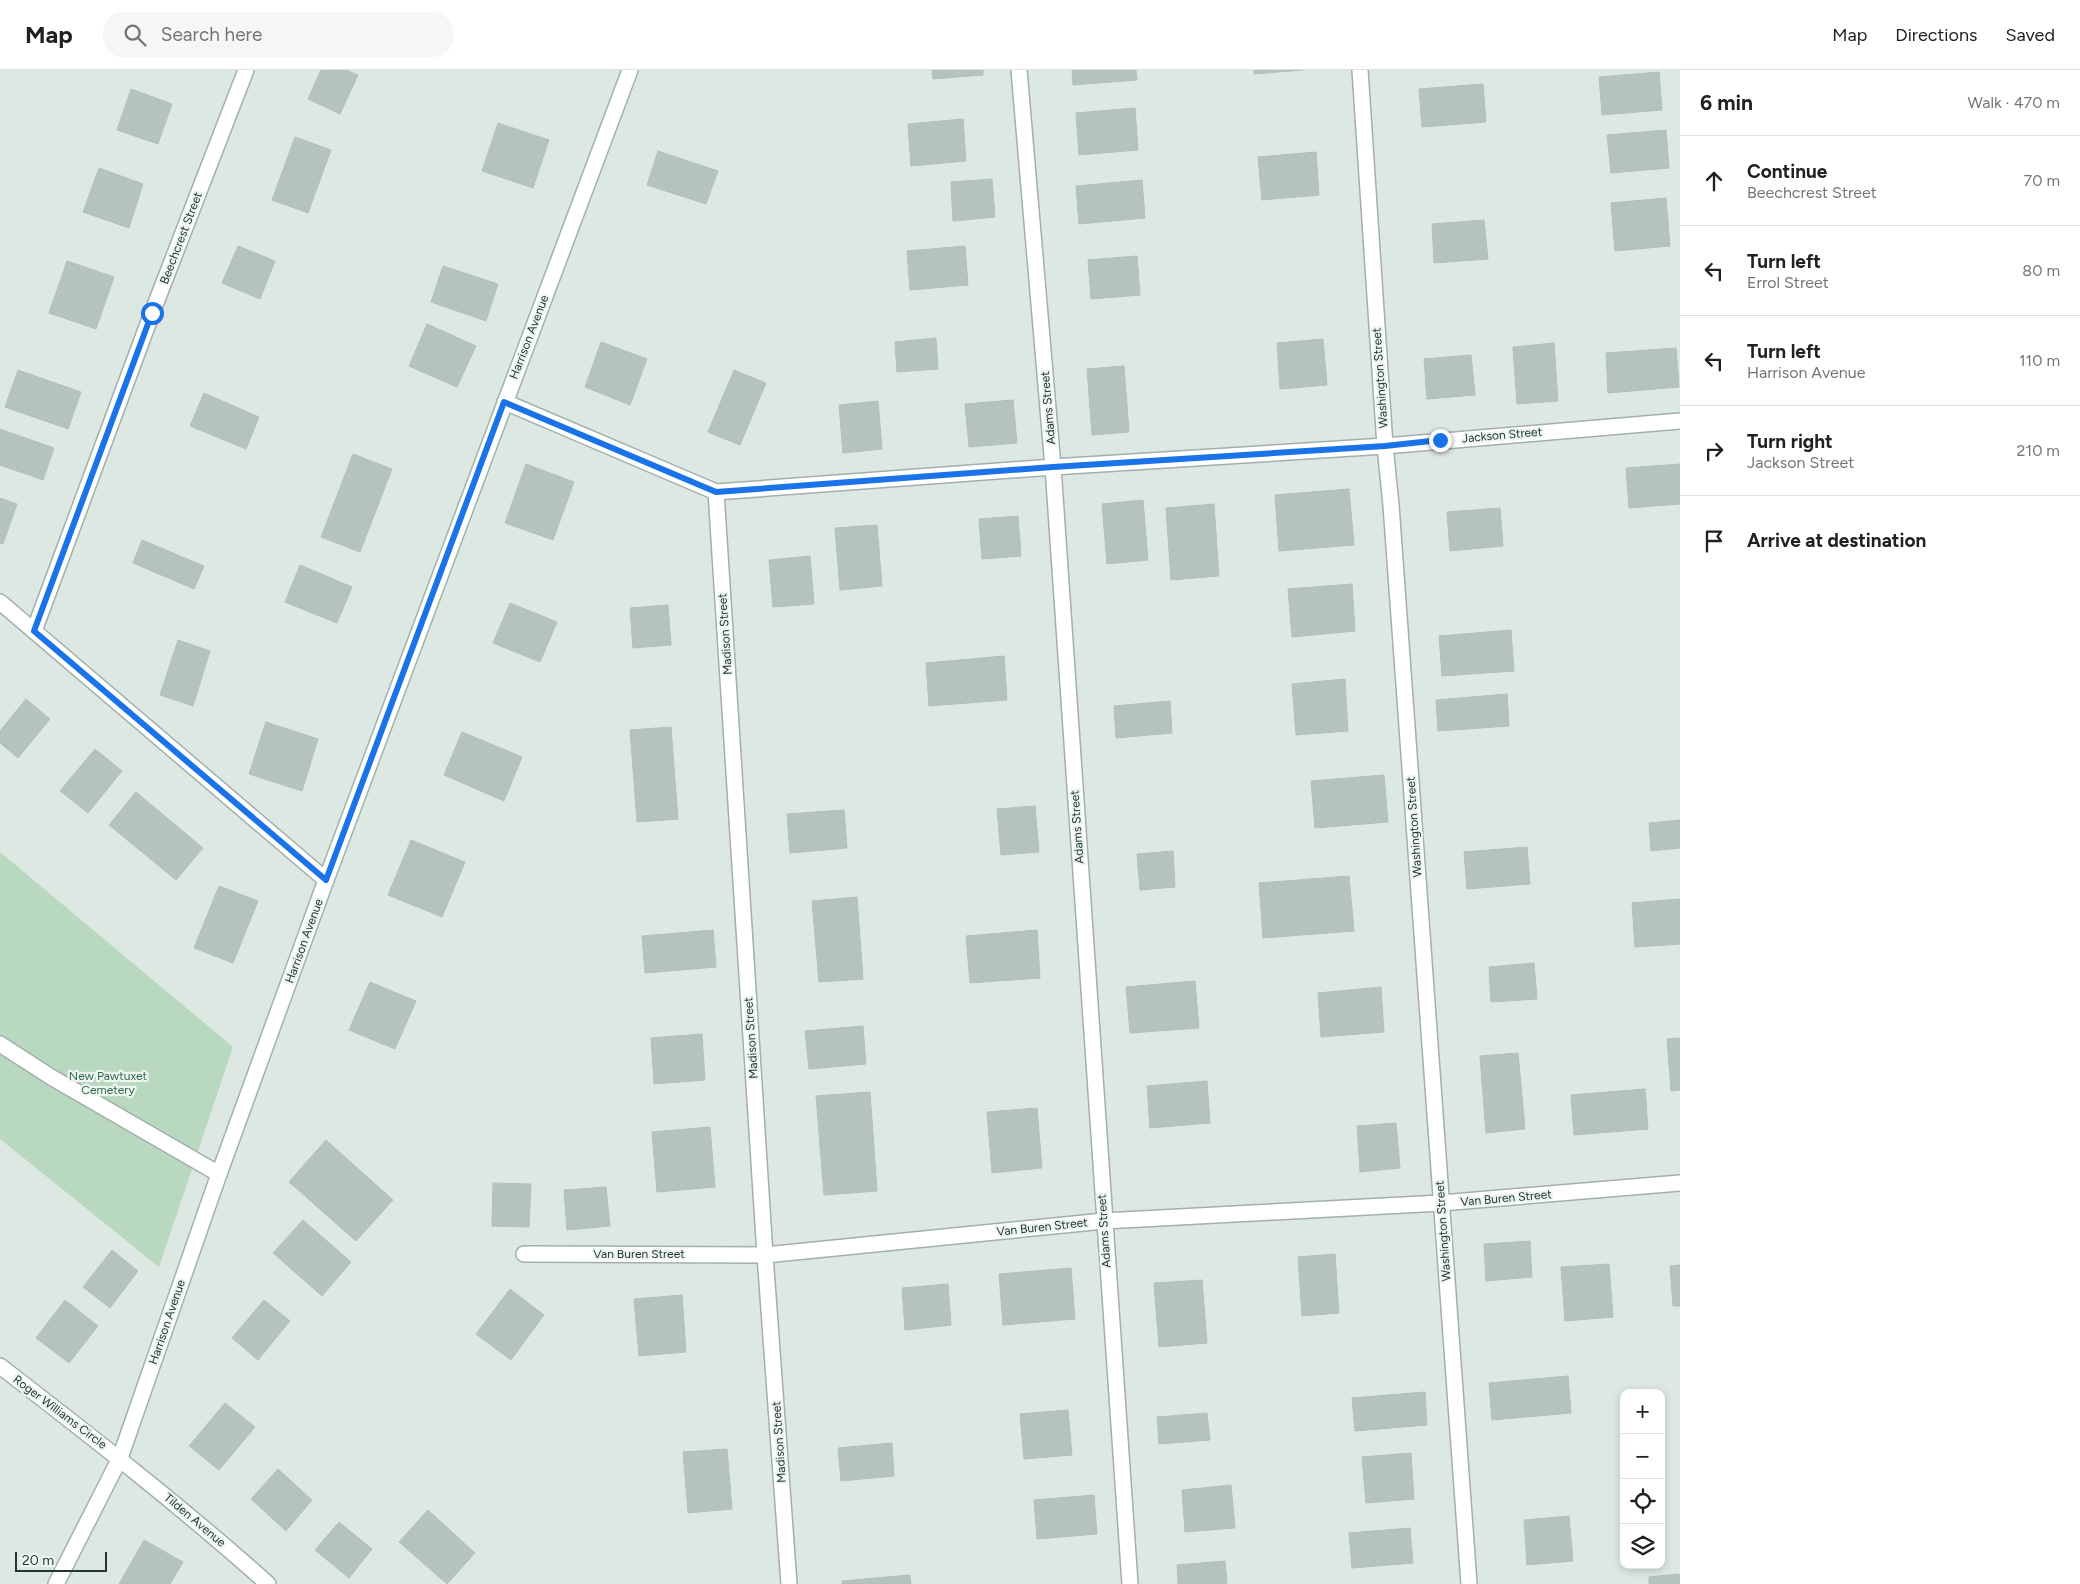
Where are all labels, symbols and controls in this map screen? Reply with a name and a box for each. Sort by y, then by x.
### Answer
search box [103,12,453,57]
text: Map [25,20,73,49]
icon: search [121,21,149,49]
text: Search here [161,23,262,46]
text: Map [1832,24,1867,46]
text: Directions [1895,24,1977,46]
text: Saved [2005,24,2055,46]
text: 6 min [1700,90,1753,115]
text: Walk · 470 m [1968,93,2060,112]
text: Continue [1747,160,1827,183]
icon: ahead [1700,167,1728,195]
text: 70 m [2024,171,2060,190]
text: Beechcrest Street [1747,183,1877,202]
street label: Beechcrest Street [157,190,205,286]
text: Turn left [1747,250,1821,273]
icon: left [1700,257,1728,285]
text: 80 m [2022,261,2060,280]
text: Errol Street [1747,273,1829,292]
street label: Harrison Avenue [507,293,552,381]
route start [141,302,164,325]
street label: Washington Street [1369,327,1390,429]
text: Turn left [1747,340,1821,363]
icon: left [1700,347,1728,375]
text: 110 m [2019,351,2060,370]
text: Harrison Avenue [1747,363,1865,382]
street label: Adams Street [1038,370,1058,445]
street label: Jackson Street [1461,424,1543,445]
route end [1429,429,1452,452]
text: Turn right [1747,430,1833,453]
icon: right [1700,437,1728,465]
text: 210 m [2017,441,2060,460]
text: Jackson Street [1747,453,1854,472]
icon: arrive [1700,527,1728,555]
text: Arrive at destination [1747,529,1926,552]
street label: Madison Street [715,592,735,675]
street label: Washington Street [1403,776,1424,878]
street label: Adams Street [1067,789,1087,864]
street label: Harrison Avenue [282,896,326,985]
street label: Madison Street [741,996,761,1079]
park label: New Pawtuxet Cemetery [69,1069,148,1097]
street label: Washington Street [1432,1180,1453,1282]
street label: Van Buren Street [1460,1187,1553,1209]
street label: Adams Street [1094,1193,1114,1268]
street label: Van Buren Street [996,1215,1089,1239]
street label: Van Buren Street [593,1247,685,1261]
street label: Harrison Avenue [146,1277,188,1366]
street label: Roger Williams Circle [10,1372,110,1452]
map controls [1620,1389,1665,1569]
button: + [1620,1389,1665,1434]
street label: Madison Street [769,1400,789,1483]
button: − [1620,1434,1665,1479]
button: locate [1620,1479,1665,1524]
street label: Tilden Avenue [161,1490,229,1550]
button: layers [1620,1524,1665,1569]
scale bar [15,1549,108,1572]
text: 20 m [22,1552,54,1569]

